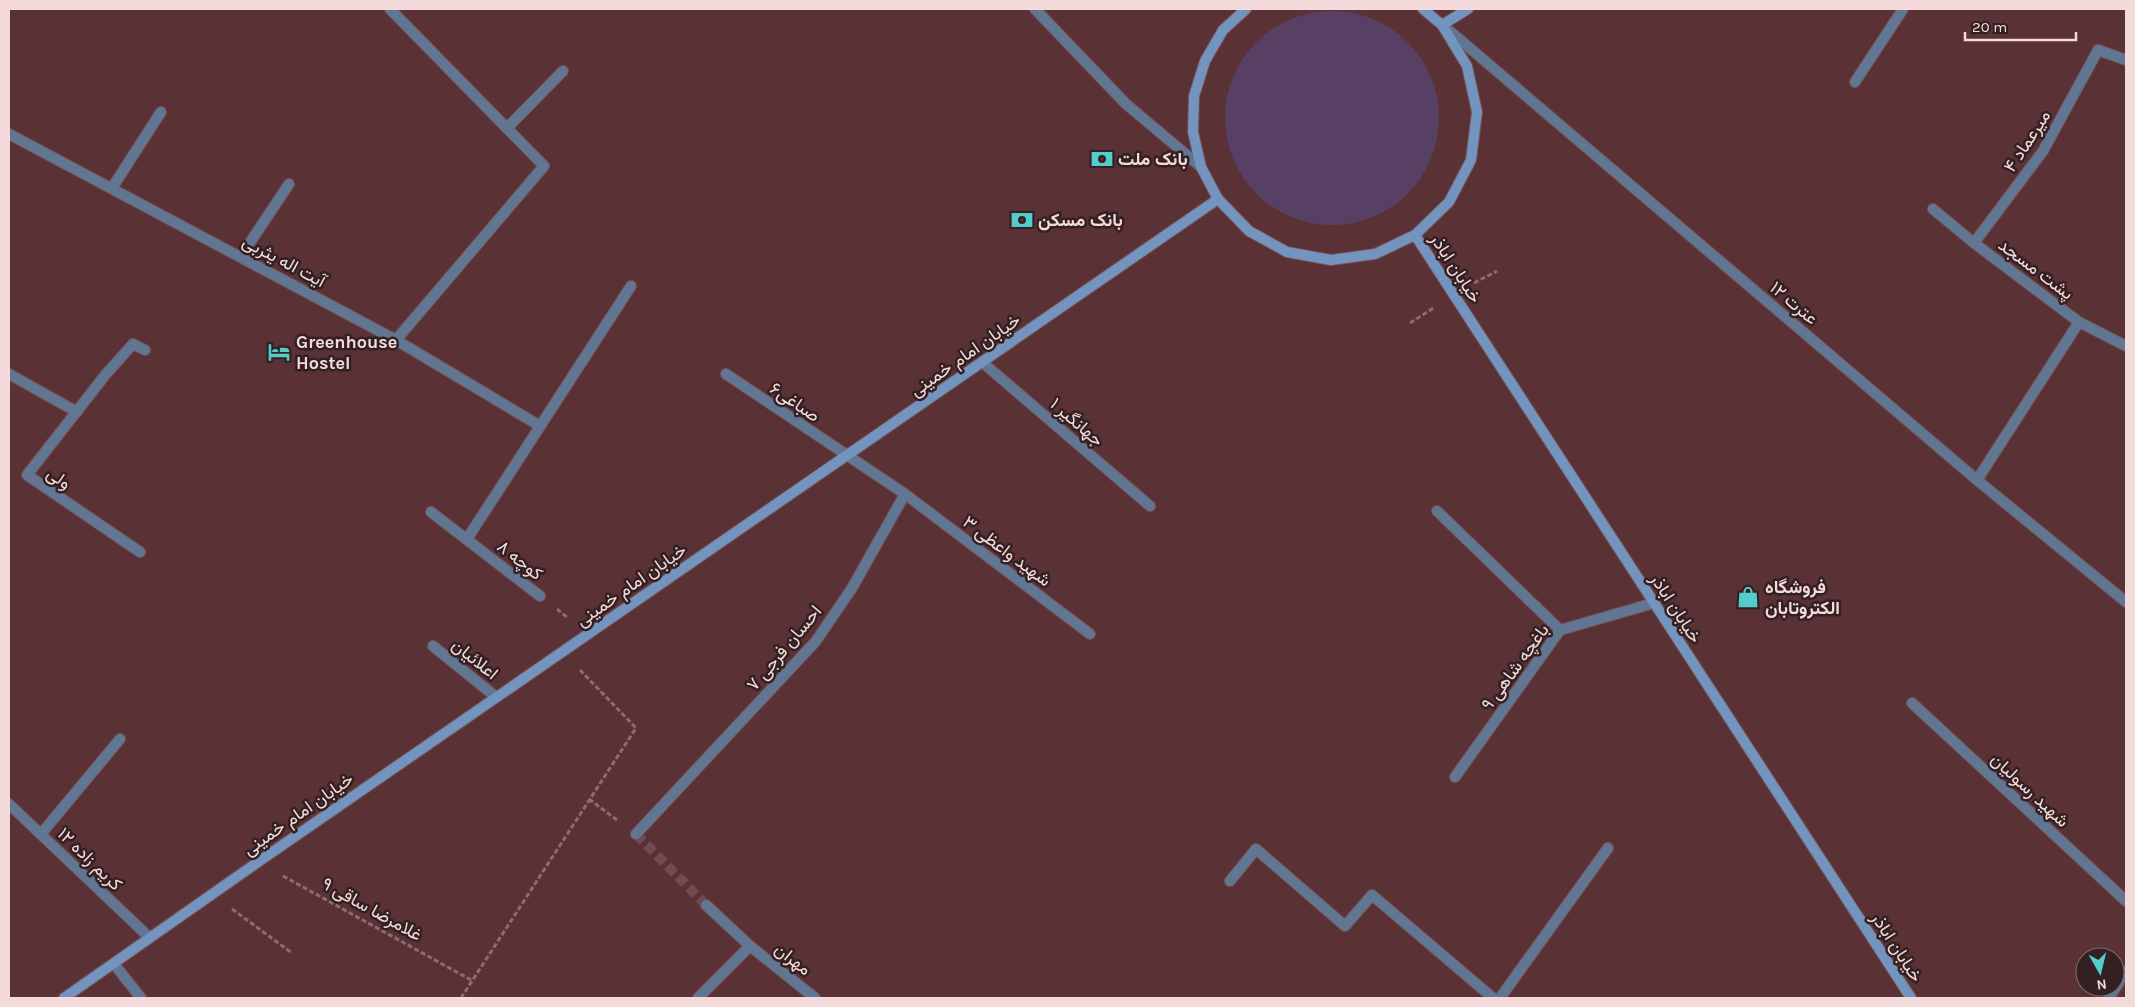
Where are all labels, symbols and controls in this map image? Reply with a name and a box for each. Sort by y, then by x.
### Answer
scale bar [1965,10,2076,42]
text: 20 m [1972,18,2007,36]
street label: میرعماد ۴ [1999,106,2055,176]
bank icon: بانک ملت [1089,146,1115,172]
place label: بانک ملت [1118,148,1188,170]
bank icon: بانک مسکن [1009,207,1035,233]
place label: بانک مسکن [1038,209,1123,231]
street label: خیابان اباذر [1425,228,1487,307]
street label: آیت اله یثربی [239,230,331,293]
street label: پشت مسجد [1993,234,2078,305]
street label: عترت ۱۲ [1765,277,1823,329]
street label: خیابان امام خمینی [905,309,1025,402]
place label: Greenhouse Hostel [296,331,397,374]
hotel icon: Greenhouse Hostel [266,339,292,365]
street label: صباغی۶ [766,377,824,427]
street label: جهانگیر ۱ [1046,393,1108,451]
street label: ولی [43,462,75,494]
street label: شهید واعظی ۳ [958,511,1056,591]
street label: کوچه ۸ [492,535,547,586]
street label: خیابان امام خمینی [571,539,691,632]
street label: خیابان اباذر [1645,568,1707,647]
place label: فروشگاه الکتروتابان [1765,576,1840,619]
shop icon: فروشگاه الکتروتابان [1735,584,1761,610]
street label: احسان فرجی ۷ [742,601,826,695]
street label: باغچه شاهی ۹ [1476,620,1554,715]
street label: اعلائیان [447,634,503,684]
street label: شهید رسولیان [1986,748,2074,832]
street label: خیابان امام خمینی [238,768,358,861]
street label: کریم زاده ۱۲ [52,823,127,896]
street label: غلامرضا ساقی ۹ [318,872,426,946]
street label: خیابان اباذر [1866,907,1928,986]
street label: مهران [770,938,816,980]
north arrow [2075,947,2125,997]
text: N [2096,975,2108,993]

